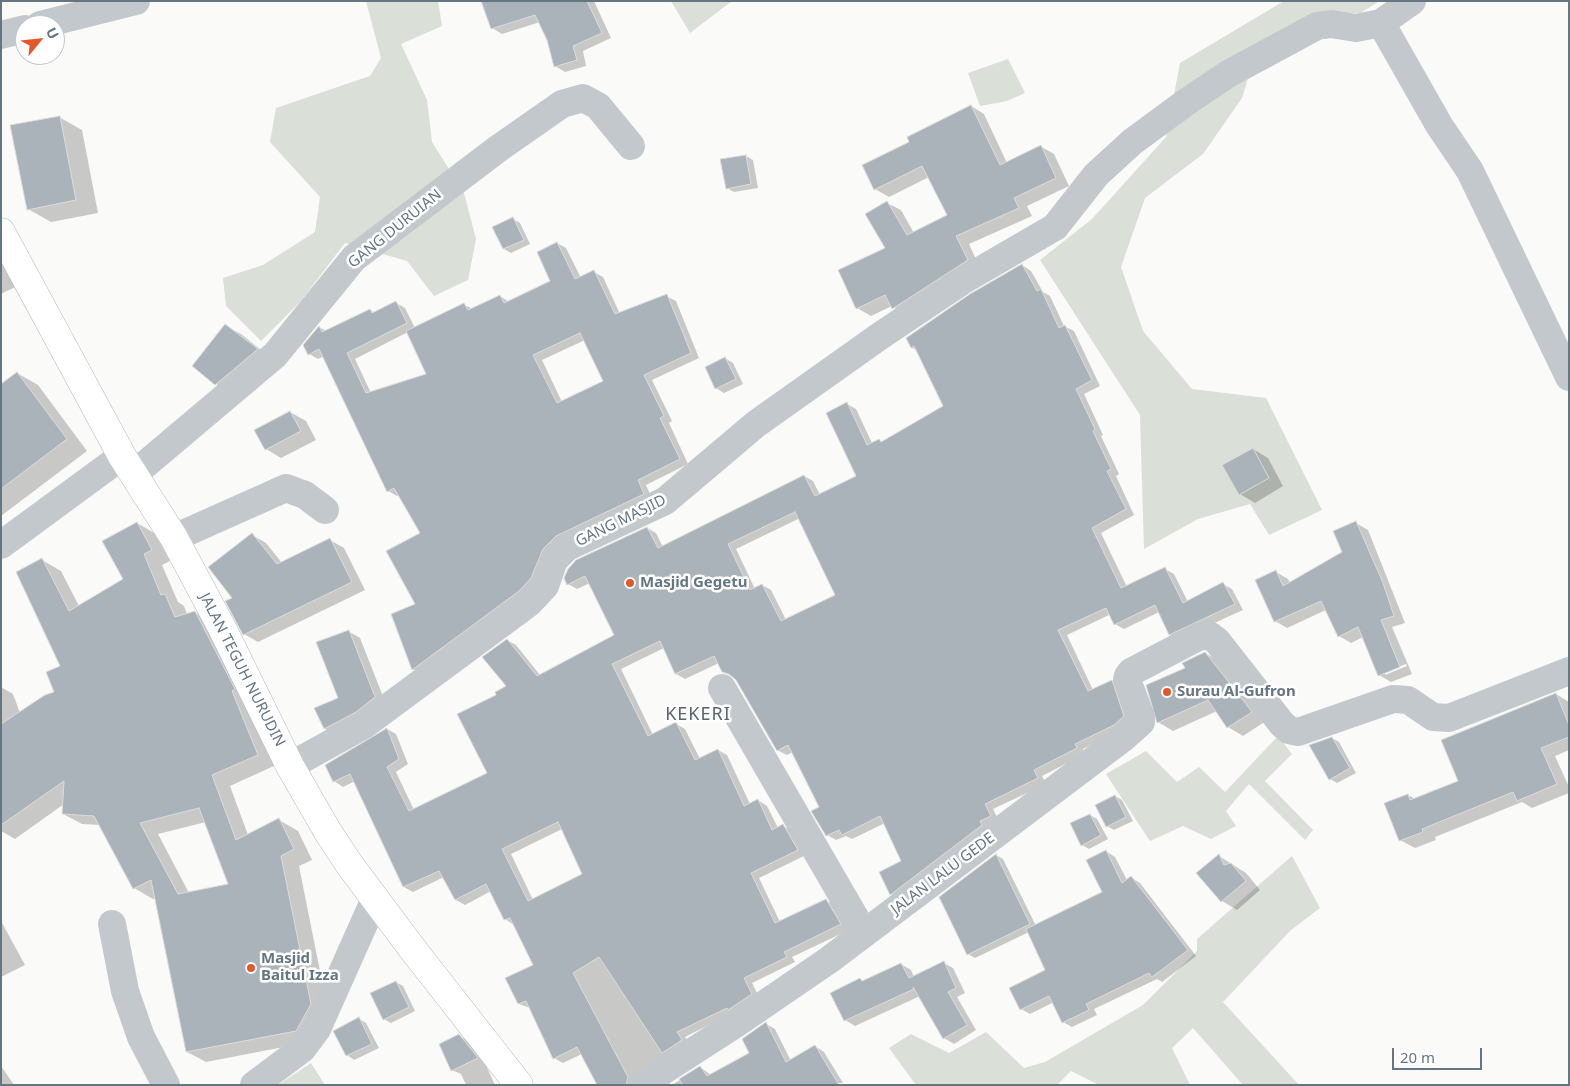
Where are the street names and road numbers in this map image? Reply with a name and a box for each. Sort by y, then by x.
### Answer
street label: GANG DURUIAN [345,186,445,272]
street label: GANG MASJID [573,491,669,551]
street label: JALAN TEGUH NURUDIN [195,590,289,750]
street label: JALAN LALU GEDE [888,829,998,919]

